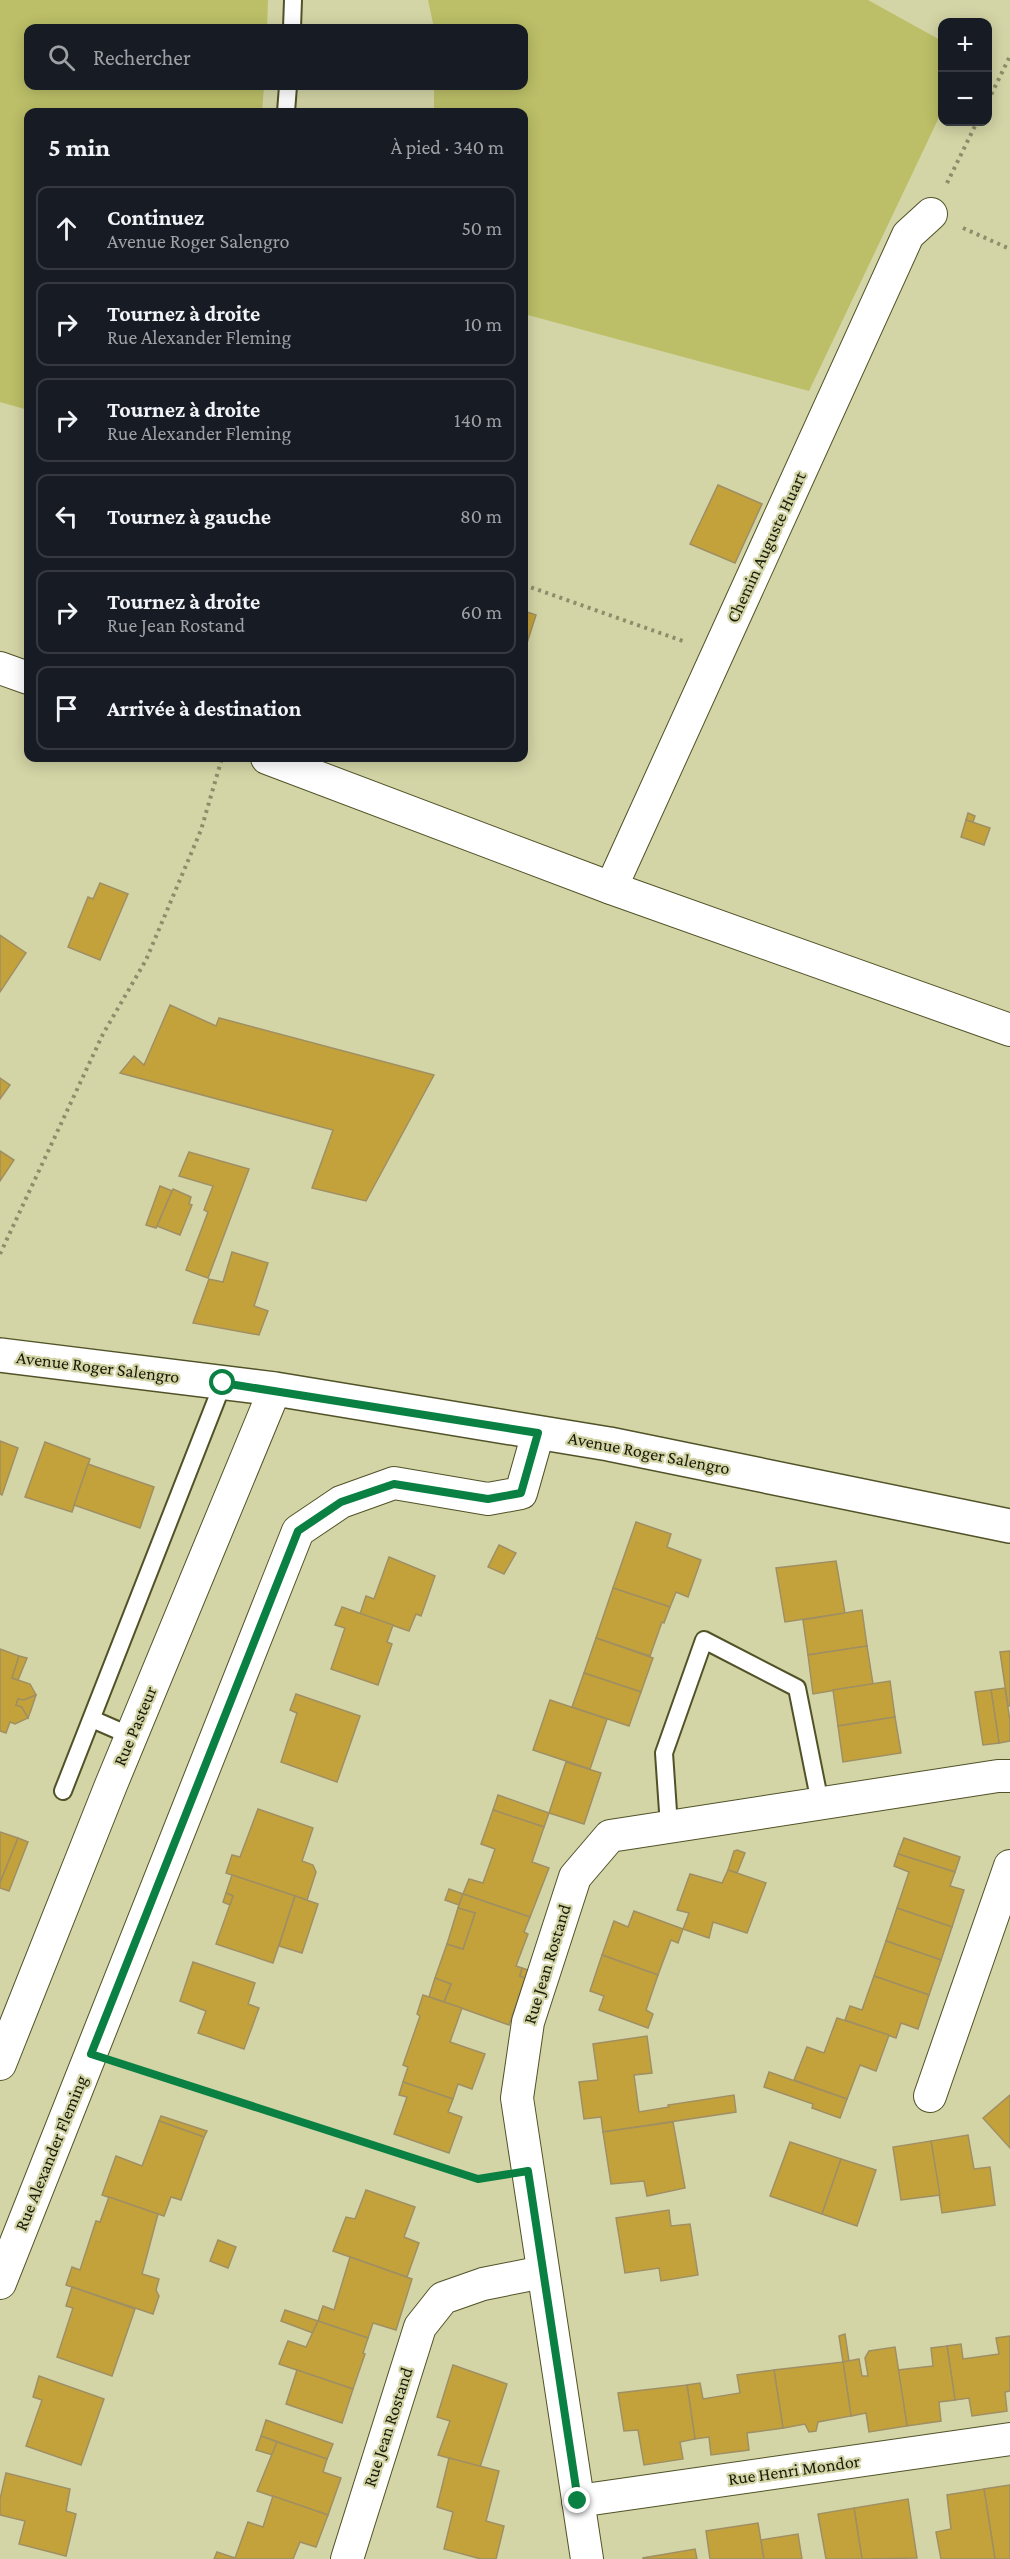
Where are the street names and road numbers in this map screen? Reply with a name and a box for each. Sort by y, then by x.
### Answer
street label: Chemin Auguste Huart [722,467,810,626]
street label: Avenue Roger Salengro [15,1347,181,1387]
street label: Avenue Roger Salengro [567,1428,732,1478]
street label: Rue Pasteur [109,1683,161,1769]
street label: Rue Jean Rostand [519,1901,575,2026]
street label: Rue Alexander Fleming [11,2072,91,2234]
street label: Rue Jean Rostand [359,2364,417,2489]
street label: Rue Henri Mondor [727,2451,862,2489]

